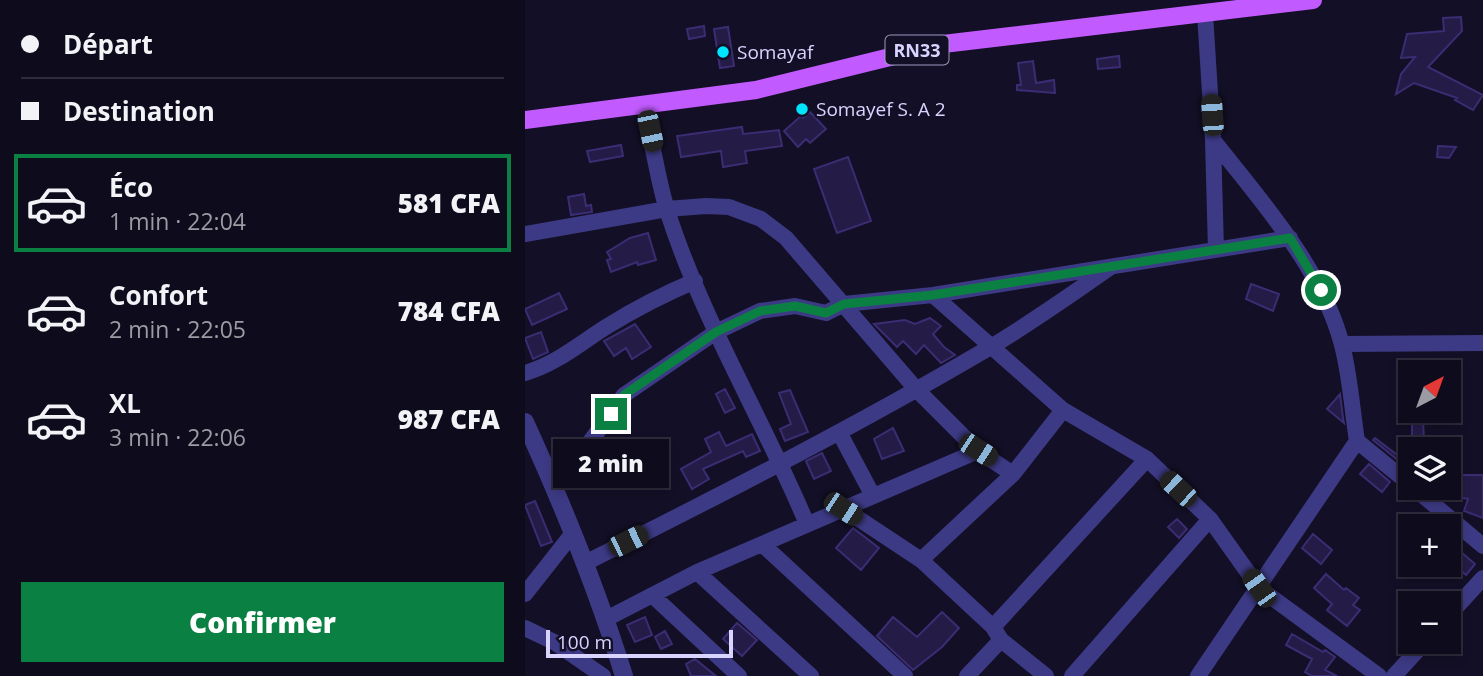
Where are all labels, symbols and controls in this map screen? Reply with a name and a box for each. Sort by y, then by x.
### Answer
text: Départ [63,26,153,62]
road number: RN33 [885,36,949,64]
place label: Somayaf [737,39,815,65]
marker: Somayaf [715,44,731,60]
text: Destination [63,93,215,129]
car [1201,93,1224,137]
place label: Somayef S. A 2 [816,96,946,122]
marker: Somayef S. A 2 [794,101,810,117]
car [636,108,665,154]
text: Éco [109,169,153,205]
icon: car [25,172,88,235]
text: 581 CFA [398,185,500,221]
text: 1 min · 22:04 [109,205,246,237]
route start [1305,274,1337,306]
text: Confort [109,277,208,313]
icon: car [25,280,88,343]
text: 784 CFA [398,293,500,329]
text: 2 min · 22:05 [109,313,246,345]
north arrow [1398,360,1461,424]
map controls [1398,360,1461,654]
text: XL [109,385,141,421]
icon: car [25,388,88,451]
route end [595,398,627,430]
text: 987 CFA [398,401,500,437]
text: 3 min · 22:06 [109,421,246,453]
car [955,430,1002,470]
button: layers [1398,437,1461,500]
callout: 2 min [553,438,669,488]
text: 2 min [578,447,644,479]
car [1156,467,1201,511]
car [820,489,867,529]
button: + [1398,514,1461,577]
car [605,522,652,560]
car [1239,565,1280,611]
button: Confirmer [21,582,504,662]
button: − [1398,591,1461,654]
scale bar [546,627,733,659]
text: 100 m [557,629,612,655]

